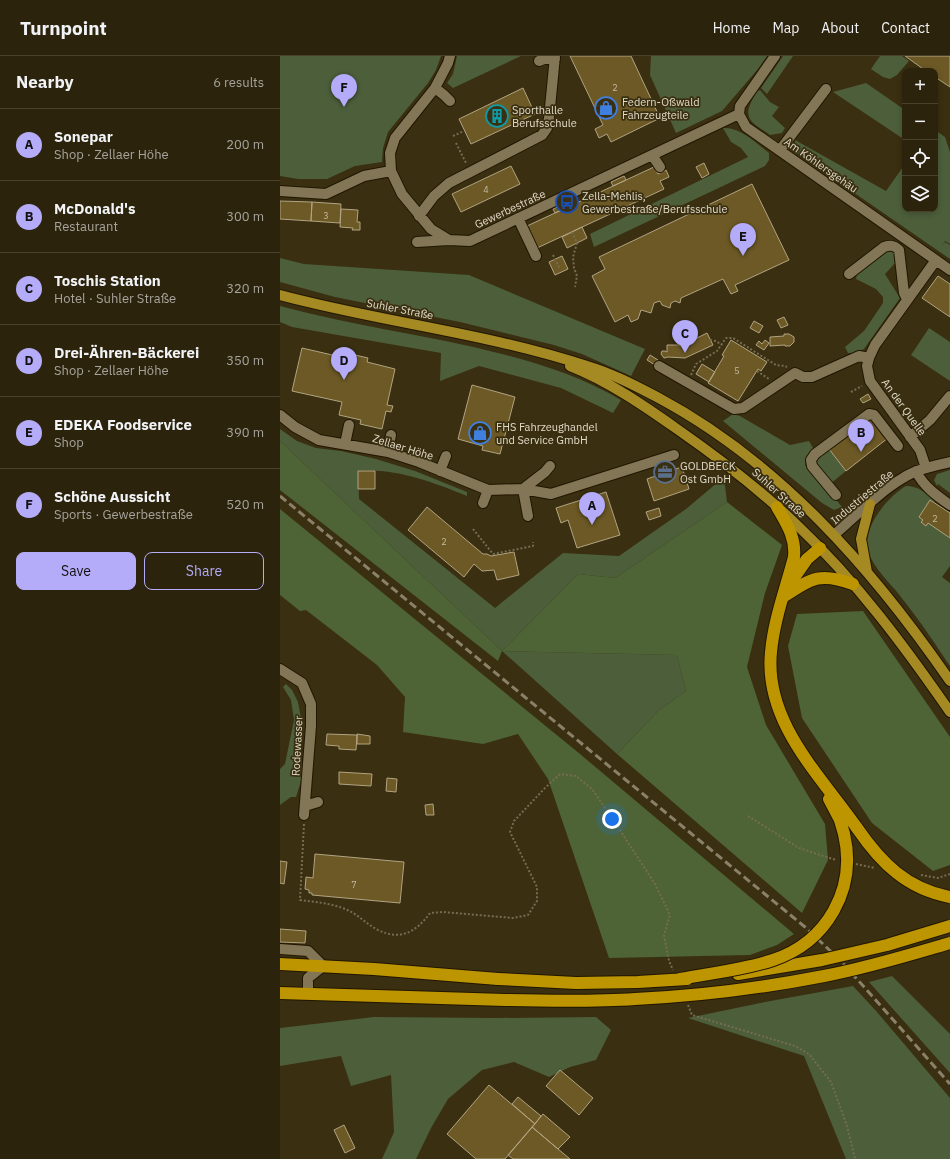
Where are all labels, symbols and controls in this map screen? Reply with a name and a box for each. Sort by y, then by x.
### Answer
text: Turnpoint [20,16,107,40]
text: Home [713,19,750,37]
text: Map [772,19,799,37]
text: About [821,19,859,37]
text: Contact [881,19,930,37]
map controls [902,68,938,212]
button: + [902,68,938,104]
text: Nearby [16,71,74,93]
text: 6 results [213,74,264,91]
pin: F [331,74,357,107]
house number: 2 [612,82,618,93]
shop icon: Federn-Oßwald Fahrzeugteile [593,95,619,121]
place label: Federn-Oßwald Fahrzeugteile [622,95,700,122]
building icon: Sporthalle Berufsschule [484,103,510,129]
place label: Sporthalle Berufsschule [512,103,577,130]
button: − [902,104,938,140]
text: Sonepar [54,127,113,146]
street label: Am Köhlersgehäu [781,134,861,196]
text: A [25,136,33,153]
text: 200 m [226,136,264,153]
button: locate [902,140,938,176]
text: Shop · Zellaer Höhe [54,146,169,163]
button: layers [902,176,938,212]
house number: 4 [483,184,489,195]
street label: Gewerbestraße [472,186,548,232]
bus stop icon: Zella-Mehlis, Gewerbestraße/Berufsschule [554,189,580,215]
place label: Zella-Mehlis, Gewerbestraße/Berufsschule [582,189,728,216]
text: McDonald's [54,199,136,218]
text: B [25,208,33,225]
text: 300 m [226,208,264,225]
house number: 3 [323,210,329,221]
text: Restaurant [54,218,118,235]
pin: E [730,223,756,256]
text: Toschis Station [54,271,161,290]
text: C [25,280,33,297]
text: 320 m [226,280,264,297]
text: Hotel · Suhler Straße [54,290,176,307]
street label: Suhler Straße [365,296,435,322]
pin: C [672,320,698,353]
text: Drei-Ähren-Bäckerei [54,343,199,362]
pin: D [331,347,357,380]
text: D [24,352,34,369]
text: 350 m [226,352,264,369]
text: Shop · Zellaer Höhe [54,362,169,379]
house number: 5 [734,365,740,376]
street label: An der Quelle [879,376,929,438]
text: EDEKA Foodservice [54,415,192,434]
pin: B [848,419,874,452]
shop icon: FHS Fahrzeughandel und Service GmbH [467,420,493,446]
place label: FHS Fahrzeughandel und Service GmbH [496,420,598,447]
text: E [25,424,33,441]
text: 390 m [226,424,264,441]
street label: Zellaer Höhe [371,431,435,463]
text: Shop [54,434,84,451]
office icon: GOLDBECK Ost GmbH [652,459,678,485]
place label: GOLDBECK Ost GmbH [680,459,736,486]
street label: Suhler Straße [749,465,809,521]
street label: Industriestraße [828,467,896,527]
text: Schöne Aussicht [54,487,170,506]
pin: A [579,492,605,525]
text: F [25,496,33,513]
text: 520 m [226,496,264,513]
text: Sports · Gewerbestraße [54,506,193,523]
house number: 2 [932,513,938,524]
house number: 2 [441,536,447,547]
button: Save [16,552,136,590]
button: Share [144,552,264,590]
street label: Rodewasser [288,715,306,777]
your location [602,809,622,829]
house number: 7 [351,879,357,890]

